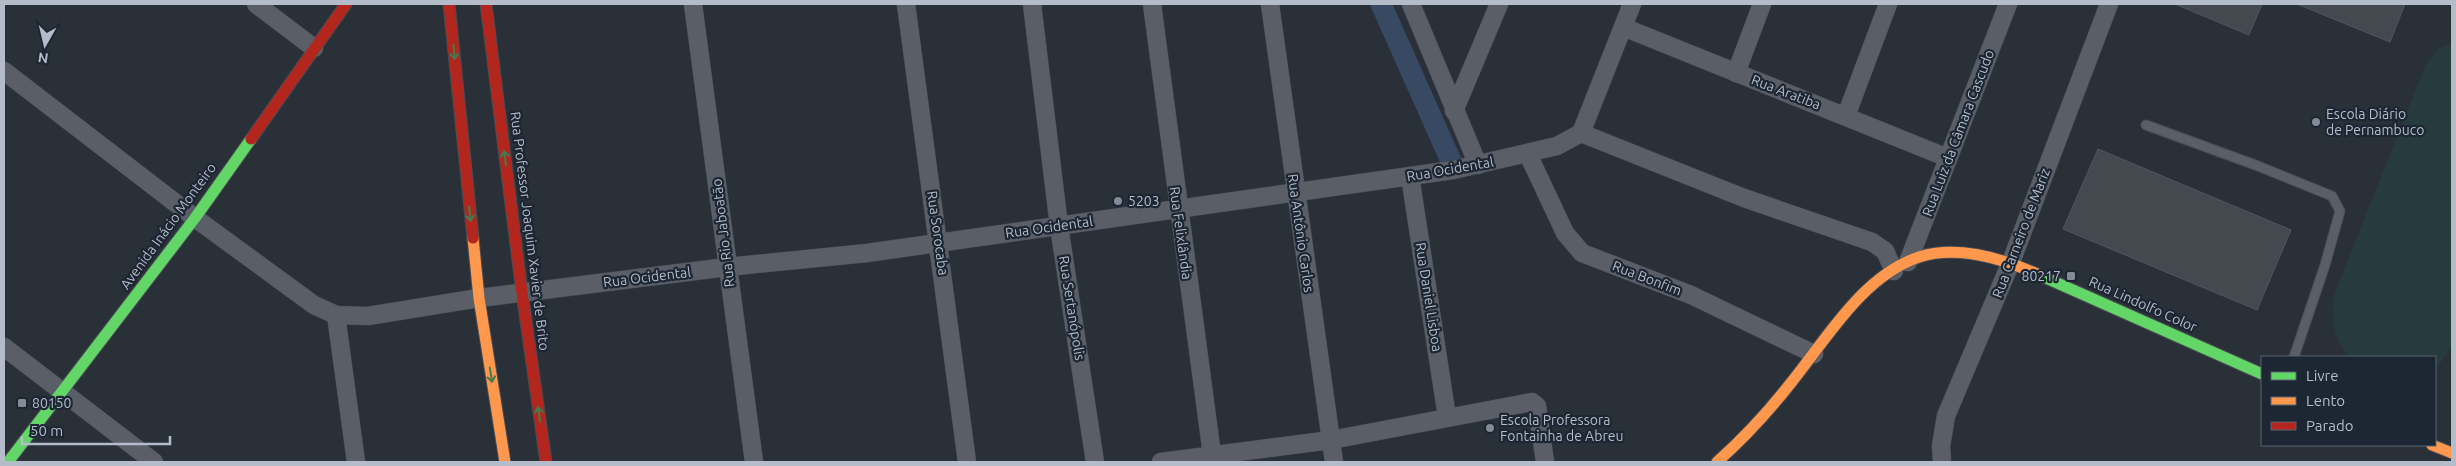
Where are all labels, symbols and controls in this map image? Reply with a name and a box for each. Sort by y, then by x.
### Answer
north arrow [20,20,70,70]
one-way arrow [449,44,459,60]
street label: Rua Luiz da Câmara Cascudo [1919,47,1997,219]
text: N [37,49,49,67]
street label: Rua Aratiba [1749,71,1823,113]
place label: Escola Diário de Pernambuco [2326,106,2424,138]
street label: Rua Professor Joaquim Xavier de Brito [507,111,553,351]
marker: Escola Diário de Pernambuco [2310,116,2322,128]
one-way arrow [500,150,510,166]
street label: Rua Ocidental [1405,153,1495,185]
street label: Avenida Inácio Monteiro [117,160,219,292]
street label: Rua Carneiro de Mariz [1989,166,2053,300]
street label: Rua Antônio Carlos [1285,173,1317,293]
street label: Rua Rio Jaboatão [708,178,738,288]
street label: Rua Felixlândia [1167,185,1195,281]
street label: Rua Sorocaba [924,190,952,276]
place label: 5203 [1128,193,1160,209]
marker: 5203 [1112,195,1124,207]
one-way arrow [465,206,475,222]
street label: Rua Ocidental [1004,213,1094,241]
street label: Rua Daniel Lisboa [1412,241,1446,353]
street label: Rua Sertanópolis [1056,254,1088,362]
street label: Rua Bonfim [1610,257,1684,299]
street label: Rua Ocidental [602,264,692,290]
place label: 80217 [2022,268,2061,284]
marker: 80217 [2065,270,2077,282]
street label: Rua Lindolfo Color [2087,273,2200,335]
legend [2261,356,2436,446]
one-way arrow [487,367,497,383]
text: Livre [2306,367,2339,384]
text: Lento [2306,392,2345,409]
place label: 80150 [32,395,72,411]
marker: 80150 [16,397,28,409]
one-way arrow [533,406,543,422]
place label: Escola Professora Fontainha de Abreu [1500,412,1623,444]
scale bar [22,414,170,446]
text: Parado [2306,417,2353,434]
text: 50 m [30,422,63,439]
marker: Escola Professora Fontainha de Abreu [1484,422,1496,434]

